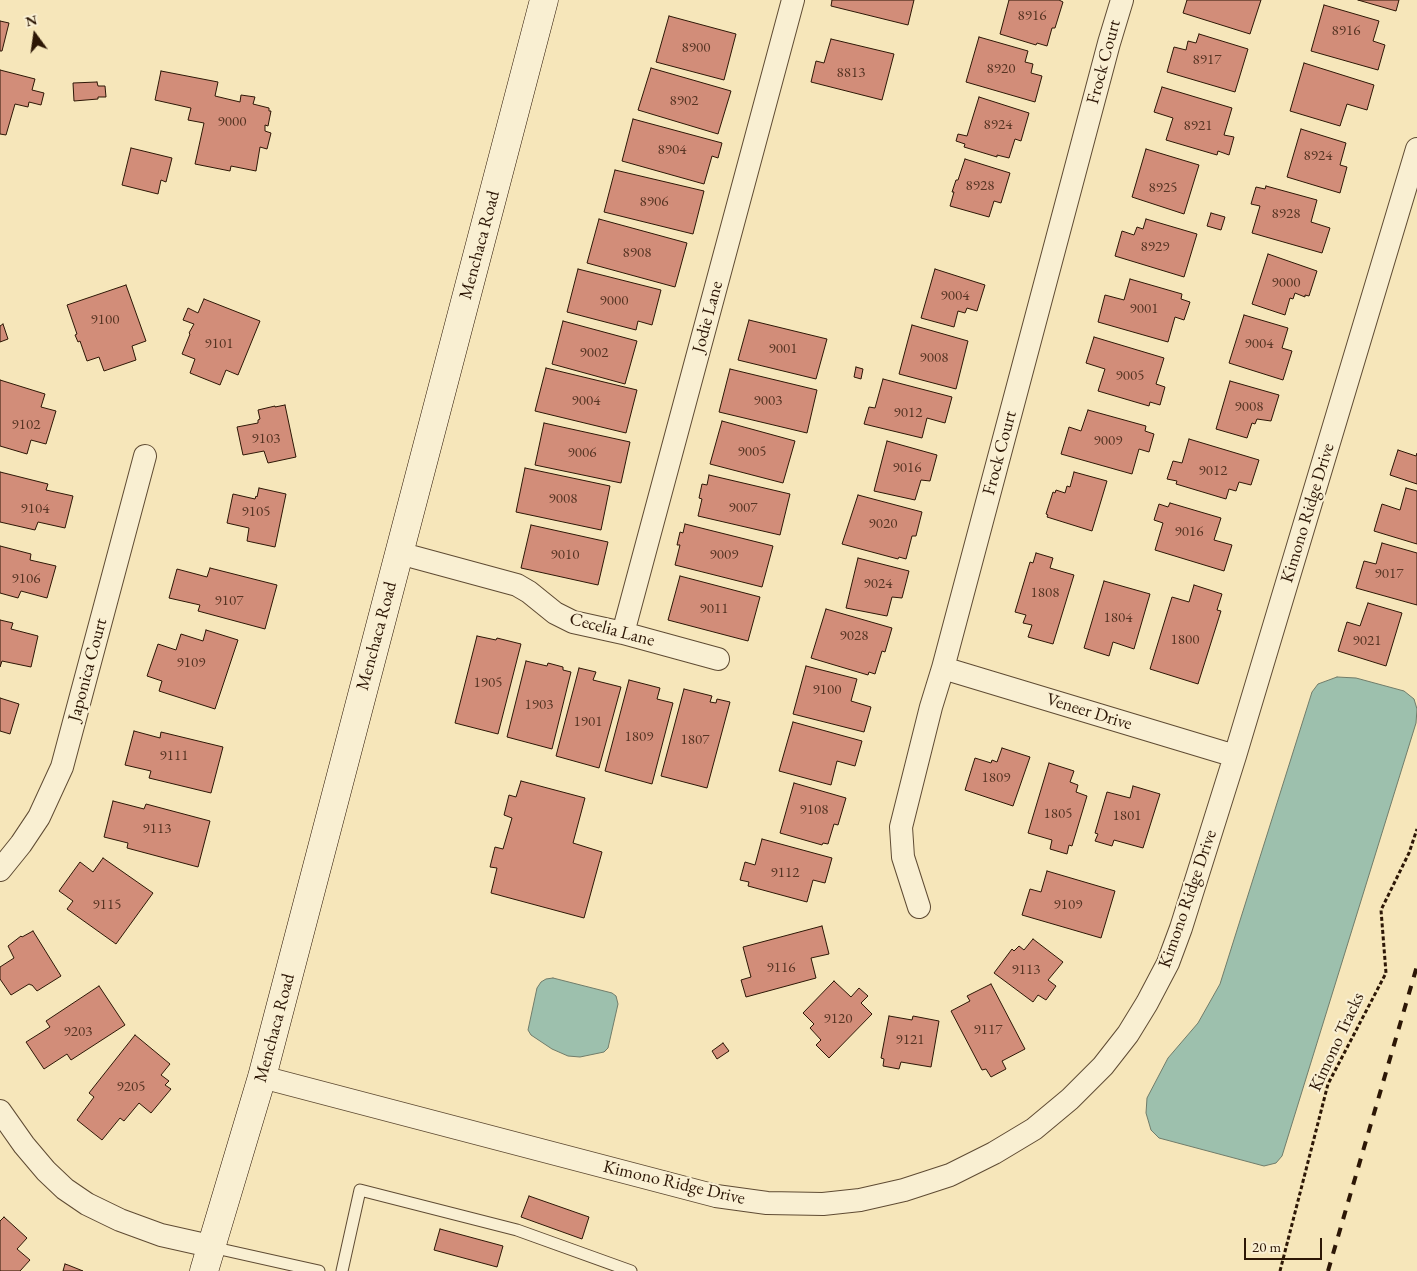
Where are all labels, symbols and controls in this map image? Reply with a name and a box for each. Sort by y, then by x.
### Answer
house number: 8916 [1018,7,1046,25]
north arrow [10,10,60,60]
text: N [24,10,39,31]
street label: Frock Court [1082,18,1126,106]
house number: 8916 [1332,22,1360,40]
house number: 8900 [682,39,710,57]
house number: 8917 [1193,51,1221,69]
house number: 8920 [987,60,1015,78]
house number: 8813 [837,64,865,82]
house number: 8902 [670,92,698,110]
house number: 9000 [218,113,246,131]
house number: 8924 [984,116,1012,134]
house number: 8921 [1184,117,1212,135]
house number: 8904 [658,141,686,159]
house number: 8924 [1304,147,1332,165]
house number: 8928 [966,177,994,195]
house number: 8925 [1149,179,1177,197]
street label: Menchaca Road [455,188,505,302]
house number: 8906 [640,193,668,211]
house number: 8928 [1272,205,1300,223]
house number: 8929 [1141,238,1169,256]
house number: 8908 [623,244,651,262]
house number: 9000 [1272,274,1300,292]
street label: Jodie Lane [688,279,728,355]
house number: 9004 [941,287,969,305]
house number: 9000 [600,292,628,310]
house number: 9001 [1130,300,1158,318]
house number: 9100 [91,311,119,329]
house number: 9101 [205,335,233,353]
house number: 9004 [1245,335,1273,353]
house number: 9001 [769,340,797,358]
house number: 9002 [580,344,608,362]
house number: 9008 [920,349,948,367]
house number: 9005 [1116,367,1144,385]
house number: 9004 [572,392,600,410]
house number: 9003 [754,392,782,410]
house number: 9008 [1235,398,1263,416]
house number: 9012 [894,404,922,422]
street label: Frock Court [978,409,1022,497]
house number: 9102 [12,416,40,434]
house number: 9103 [252,430,280,448]
house number: 9009 [1094,432,1122,450]
street label: Kimono Ridge Drive [1276,441,1340,585]
house number: 9005 [738,443,766,461]
house number: 9006 [568,444,596,462]
house number: 9016 [893,459,921,477]
house number: 9012 [1199,462,1227,480]
house number: 9008 [549,490,577,508]
house number: 9007 [729,499,757,517]
house number: 9104 [21,500,49,518]
house number: 9105 [242,503,270,521]
house number: 9020 [869,515,897,533]
house number: 9016 [1175,523,1203,541]
house number: 9010 [551,546,579,564]
house number: 9009 [710,546,738,564]
house number: 9017 [1375,565,1403,583]
house number: 9106 [12,570,40,588]
house number: 9024 [864,575,892,593]
street label: Menchaca Road [352,579,402,693]
house number: 1808 [1031,584,1059,602]
house number: 9107 [215,592,243,610]
house number: 9011 [700,600,728,618]
street label: Cecelia Lane [567,608,657,652]
house number: 1804 [1104,609,1132,627]
street label: Japonica Court [64,616,112,724]
house number: 9028 [840,627,868,645]
house number: 1800 [1171,631,1199,649]
house number: 9021 [1353,632,1381,650]
house number: 9109 [177,654,205,672]
house number: 1905 [474,674,502,692]
house number: 9100 [813,681,841,699]
street label: Veneer Drive [1043,689,1135,735]
house number: 1903 [525,696,553,714]
house number: 1901 [574,713,602,731]
house number: 1809 [625,728,653,746]
house number: 1807 [681,731,709,749]
house number: 9111 [160,747,188,765]
house number: 1809 [982,769,1010,787]
house number: 9108 [800,801,828,819]
house number: 1805 [1044,805,1072,823]
house number: 1801 [1113,807,1141,825]
house number: 9113 [143,820,171,838]
street label: Kimono Ridge Drive [1154,827,1222,971]
house number: 9112 [771,864,799,882]
house number: 9115 [93,896,121,914]
house number: 9109 [1054,896,1082,914]
house number: 9116 [767,959,795,977]
house number: 9113 [1012,961,1040,979]
street label: Menchaca Road [250,971,300,1085]
street label: Kimono Tracks [1305,989,1369,1095]
house number: 9120 [824,1010,852,1028]
house number: 9117 [974,1021,1002,1039]
house number: 9203 [64,1023,92,1041]
house number: 9121 [896,1031,924,1049]
house number: 9205 [117,1078,145,1096]
street label: Kimono Ridge Drive [601,1156,747,1210]
scale bar [1247,1228,1324,1260]
text: 20 m [1252,1237,1281,1256]

